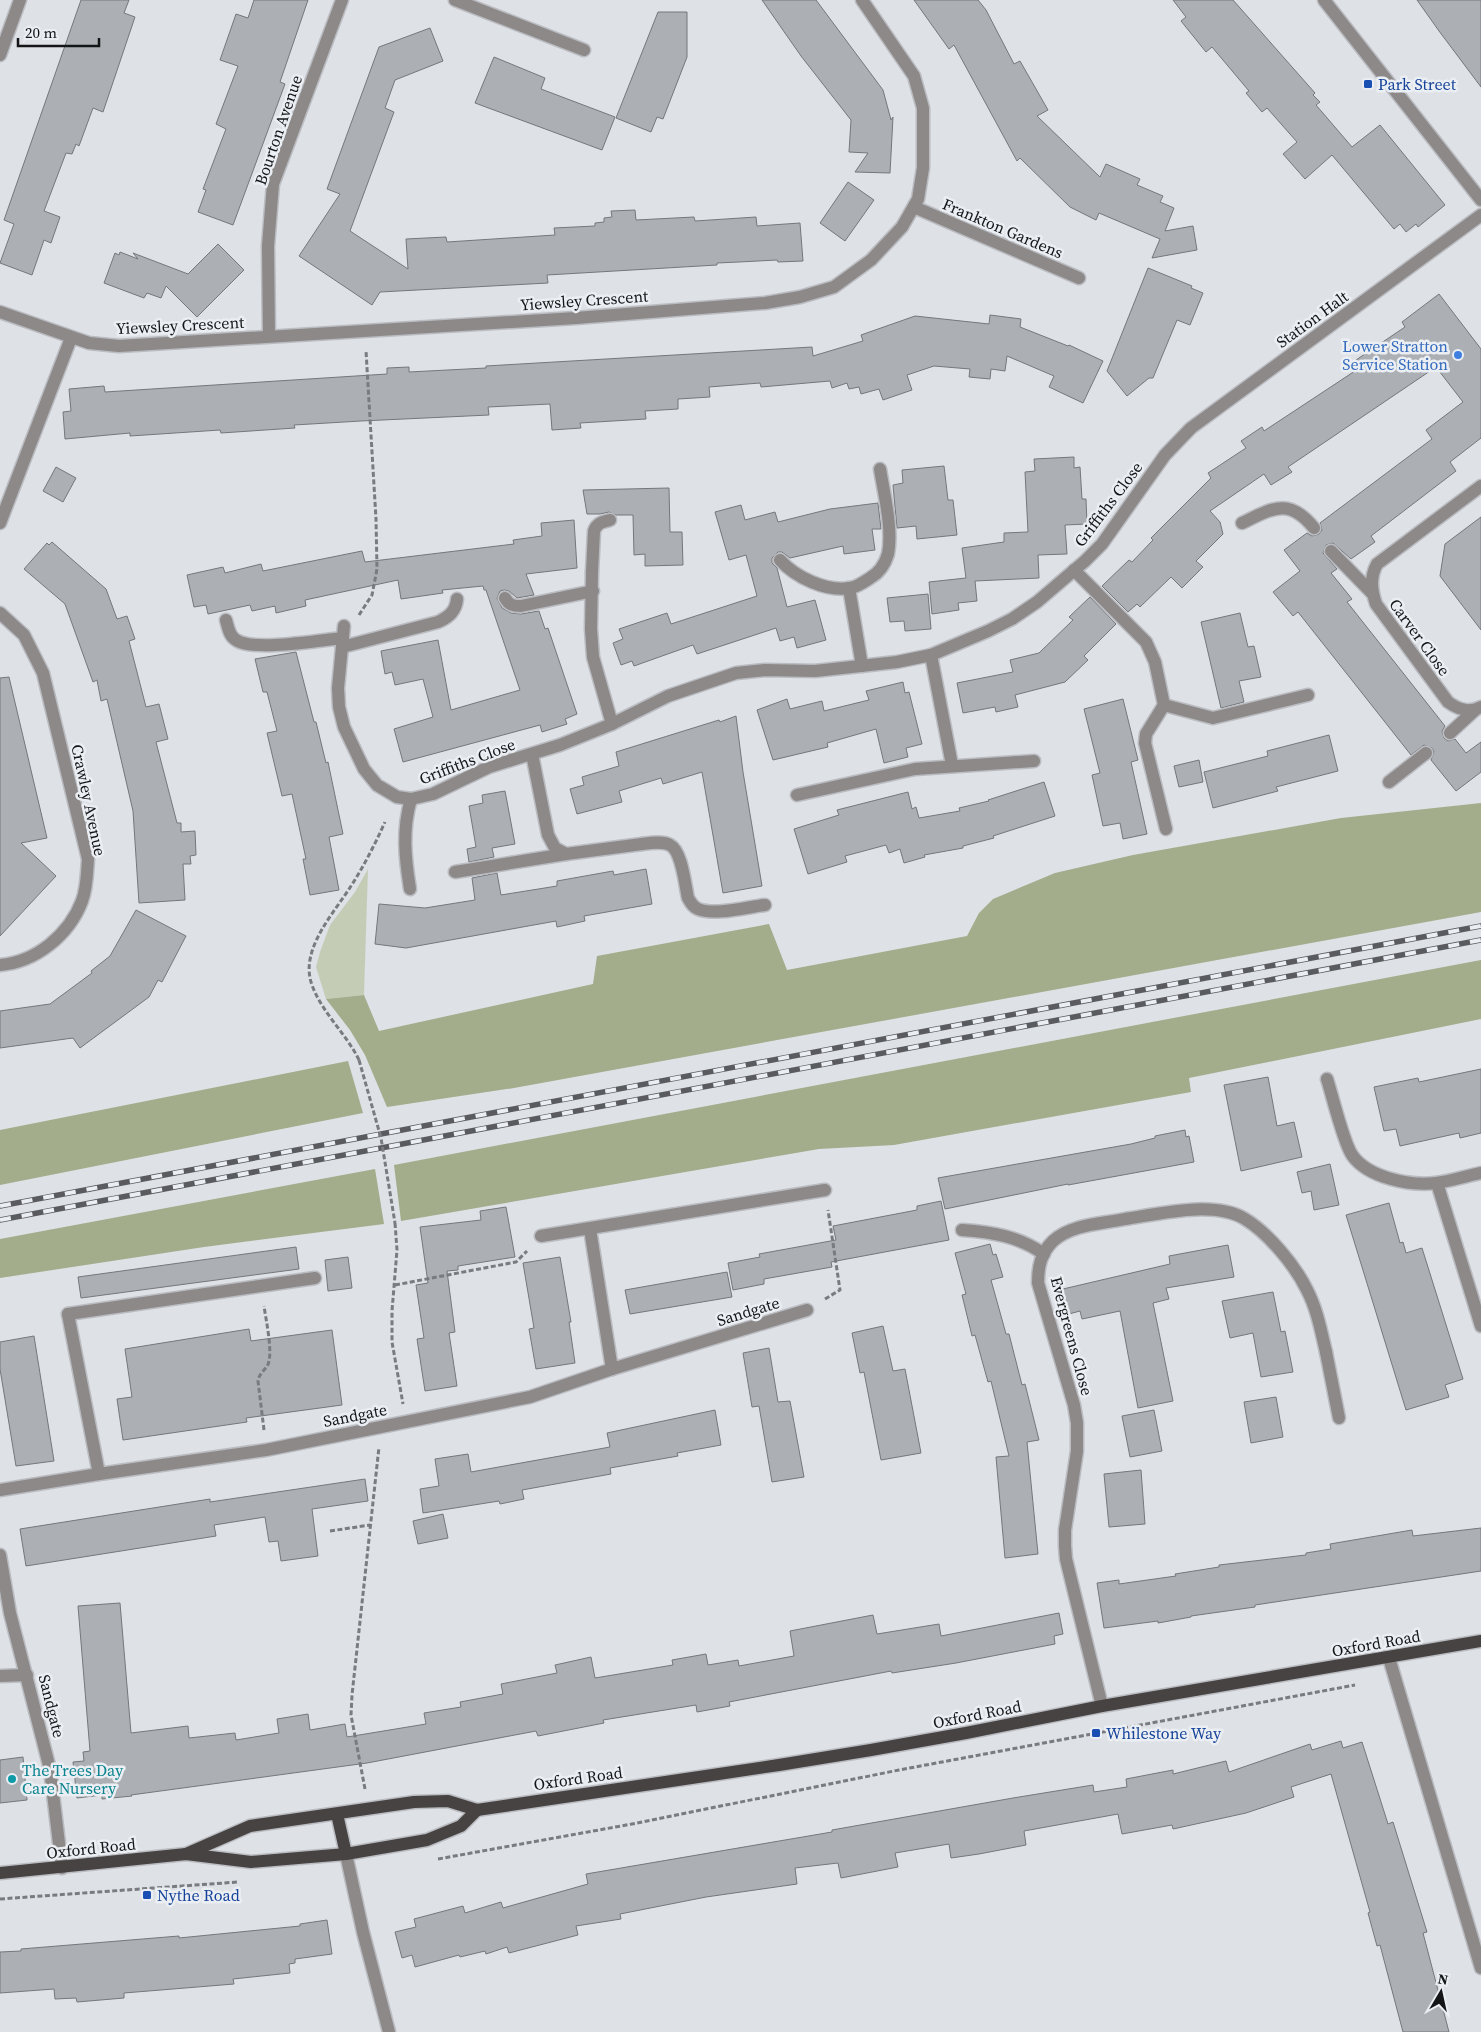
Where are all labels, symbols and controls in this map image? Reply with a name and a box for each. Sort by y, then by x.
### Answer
scale bar [18,15,99,47]
text: 20 m [25,22,57,43]
street label: Bourton Avenue [249,72,307,188]
place label: Park Street [1378,73,1457,95]
marker: Park Street [1362,78,1374,90]
street label: Frankton Gardens [939,193,1067,263]
street label: Yiewsley Crescent [519,284,650,315]
street label: Station Halt [1272,285,1353,353]
street label: Yiewsley Crescent [115,311,245,339]
place label: Lower Stratton Service Station [1342,335,1448,375]
marker: Lower Stratton Service Station [1452,349,1464,361]
street label: Griffiths Close [1069,457,1147,551]
street label: Carver Close [1385,594,1455,680]
street label: Griffiths Close [416,733,518,789]
street label: Crawley Avenue [66,742,112,858]
street label: Evergreens Close [1046,1274,1098,1398]
street label: Sandgate [714,1291,782,1331]
street label: Sandgate [321,1398,389,1432]
street label: Oxford Road [1330,1624,1422,1662]
street label: Sandgate [34,1672,70,1740]
street label: Oxford Road [931,1695,1023,1733]
place label: Whilestone Way [1106,1722,1222,1744]
marker: Whilestone Way [1090,1727,1102,1739]
place label: The Trees Day Care Nursery [22,1759,124,1799]
street label: Oxford Road [532,1761,624,1795]
marker: The Trees Day Care Nursery [6,1773,18,1785]
street label: Oxford Road [45,1832,137,1864]
place label: Nythe Road [157,1884,240,1906]
marker: Nythe Road [141,1889,153,1901]
north arrow [1416,1967,1466,2017]
text: N [1436,1968,1450,1990]

